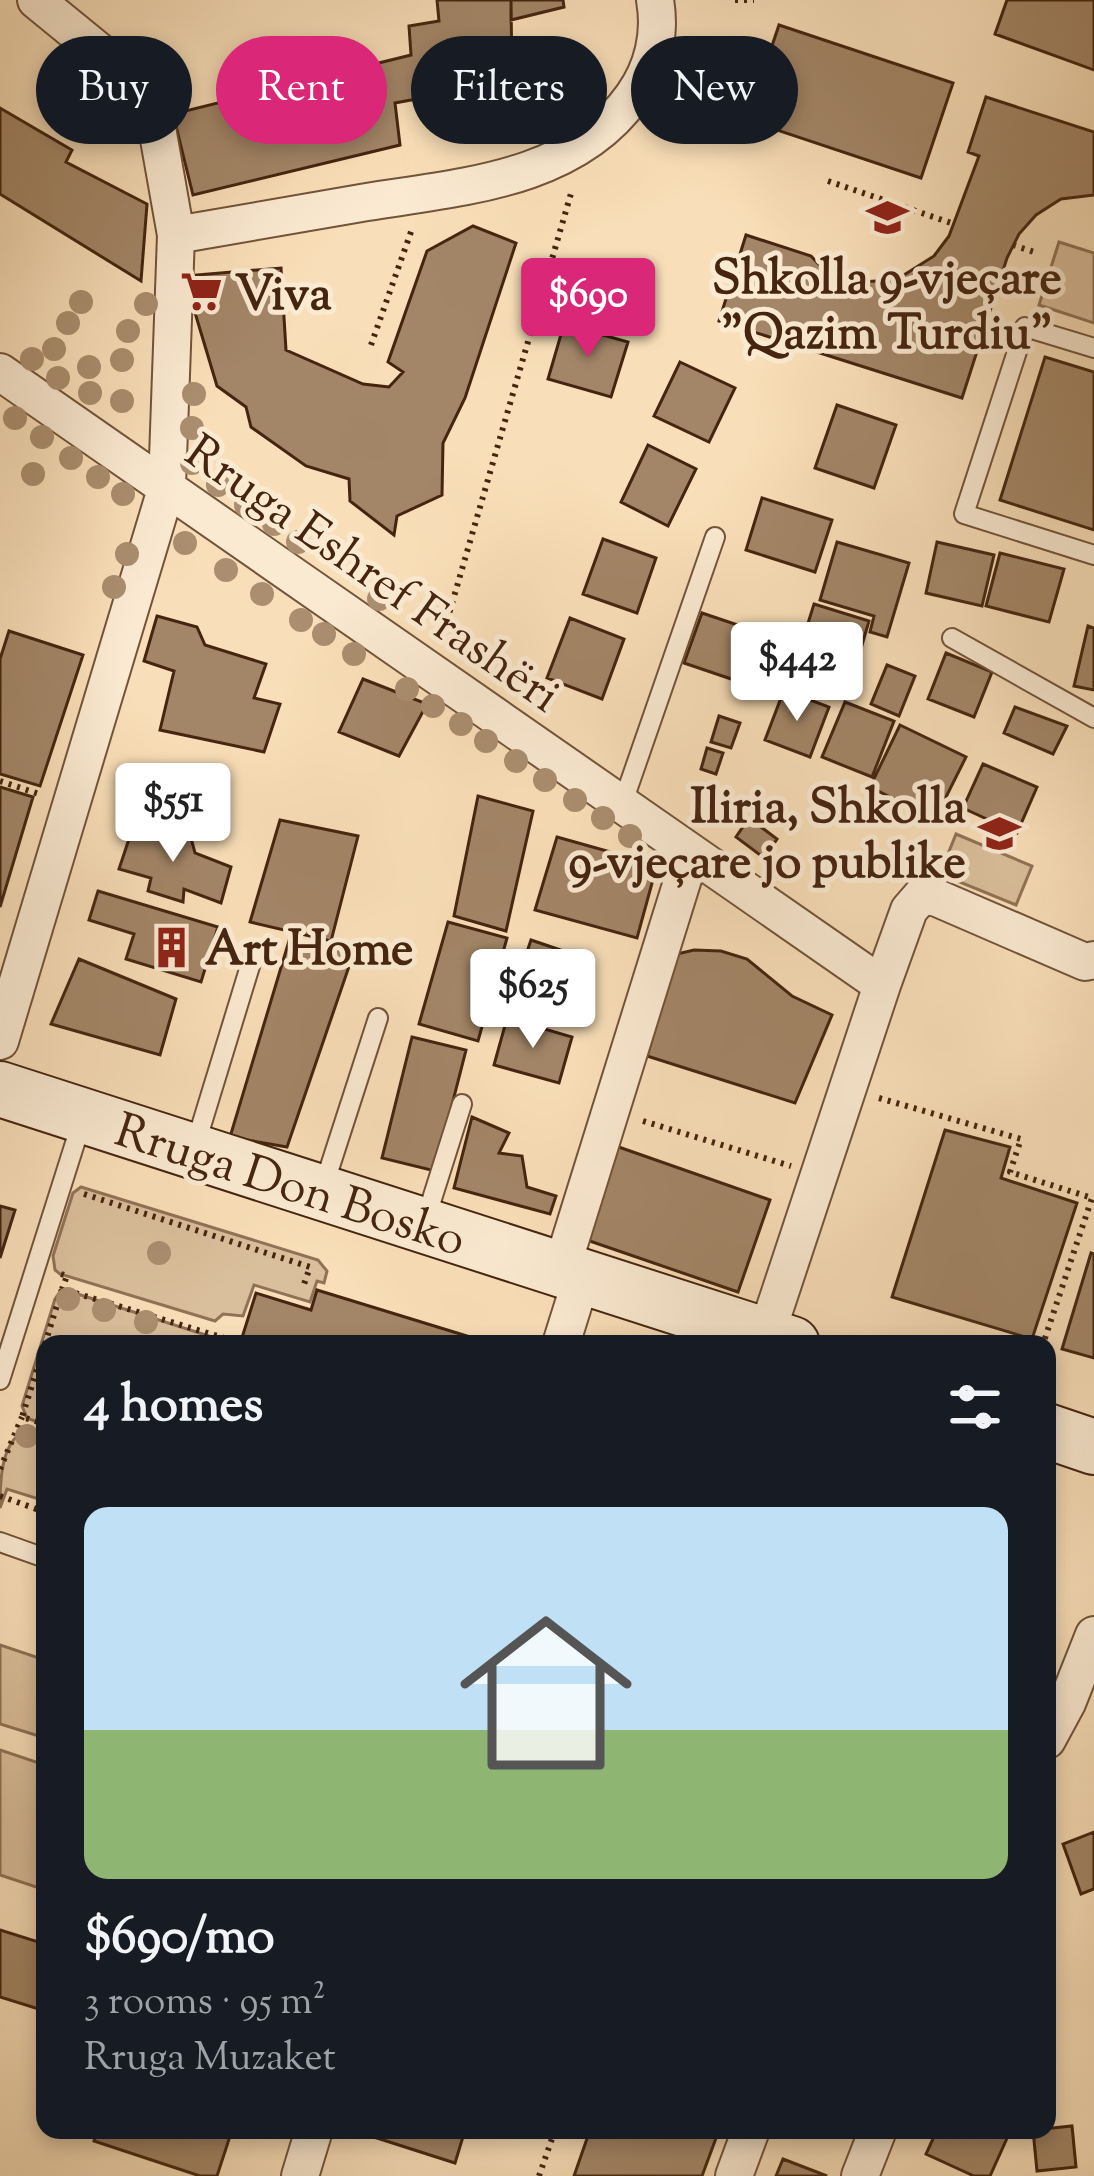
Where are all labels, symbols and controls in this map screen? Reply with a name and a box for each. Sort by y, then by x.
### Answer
chip: Buy [36,36,192,144]
chip: Rent [216,36,387,144]
chip: Filters [411,36,607,144]
chip: New [631,36,798,144]
school or university icon: Shkolla 9-vjeçare "Qazim Turdiu" [864,195,910,241]
place label: Shkolla 9-vjeçare "Qazim Turdiu" [712,247,1062,371]
pin: $690 [517,258,659,360]
place label: Viva [235,263,332,332]
supermarket icon: Viva [178,269,224,315]
text: $690 [548,269,628,325]
street label: Rruga Eshref Frashëri [169,421,573,732]
pin: $442 [726,622,868,724]
text: $442 [758,633,836,689]
pin: $551 [102,763,244,865]
text: $551 [142,774,204,830]
place label: Iliria, Shkolla 9-vjeçare jo publike [569,776,966,900]
school or university icon: Iliria, Shkolla 9-vjeçare jo publike [977,810,1023,856]
place label: Art Home [205,918,413,987]
building icon: Art Home [148,924,194,970]
pin: $625 [462,949,604,1051]
text: $625 [497,960,569,1016]
street label: Rruga Don Bosko [105,1099,473,1277]
text: 4 homes [84,1371,263,1444]
icon: filters [942,1374,1008,1440]
icon: home [438,1585,654,1801]
text: $690/mo [84,1903,275,1976]
text: 3 rooms · 95 m² [84,1976,326,2032]
text: Rruga Muzaket [84,2032,336,2088]

